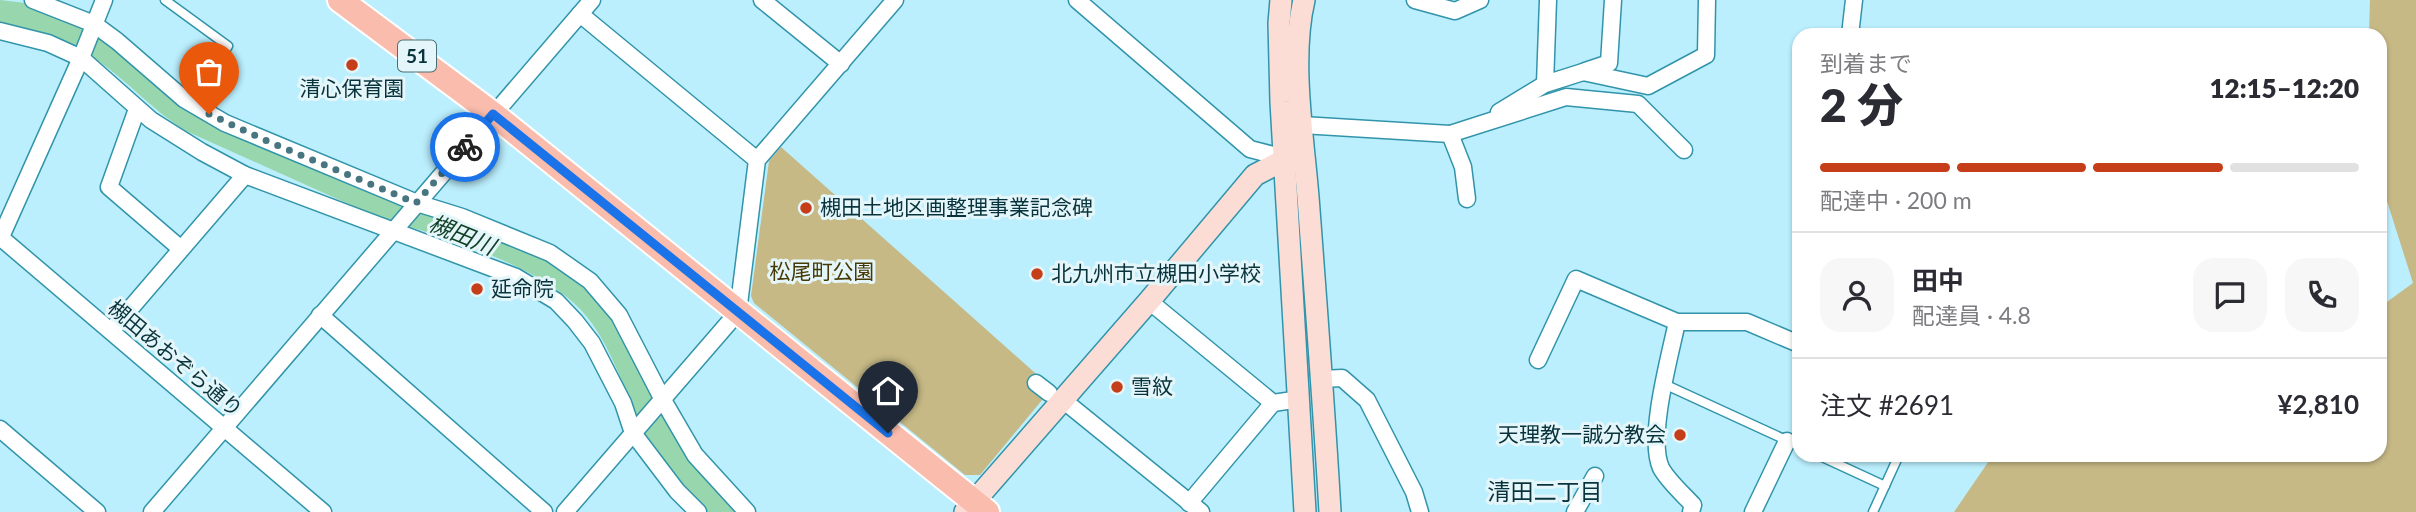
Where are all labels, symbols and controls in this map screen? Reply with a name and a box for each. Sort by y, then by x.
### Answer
road number: 51 [398,40,436,72]
pin [179,42,239,114]
text: 到着まで [1820,49,1912,77]
icon: bag [190,53,228,91]
marker: 清心保育園 [344,57,360,73]
text: 12:15–12:20 [2209,72,2359,104]
place label: 清心保育園 [300,75,405,100]
text: 2 分 [1820,77,1903,132]
courier [430,112,500,182]
icon: bike [446,128,484,166]
text: 配達中 · 200 m [1820,186,1972,214]
place label: 槻田土地区画整理事業記念碑 [820,194,1093,219]
marker: 槻田土地区画整理事業記念碑 [798,200,814,216]
water label: 槻田川 [425,208,502,261]
park label: 松尾町公園 [770,258,875,283]
button: person [1820,258,1894,332]
button: chat [2193,258,2267,332]
button: phone [2285,258,2359,332]
place label: 北九州市立槻田小学校 [1051,260,1261,285]
text: 田中 [1912,264,1964,296]
marker: 北九州市立槻田小学校 [1029,266,1045,282]
place label: 延命院 [491,275,554,300]
marker: 延命院 [469,281,485,297]
street label: 槻田あおぞら通り [104,294,248,421]
text: 配達員 · 4.8 [1912,301,2031,329]
pin [858,361,918,433]
icon: home [869,372,907,410]
place label: 雪紋 [1131,373,1173,398]
marker: 雪紋 [1109,379,1125,395]
text: ¥2,810 [2278,388,2359,420]
text: 注文 #2691 [1820,389,1954,421]
place label: 天理教一誠分教会 [1498,421,1666,446]
marker: 天理教一誠分教会 [1672,427,1688,443]
district label: 清田二丁目 [1488,477,1603,505]

